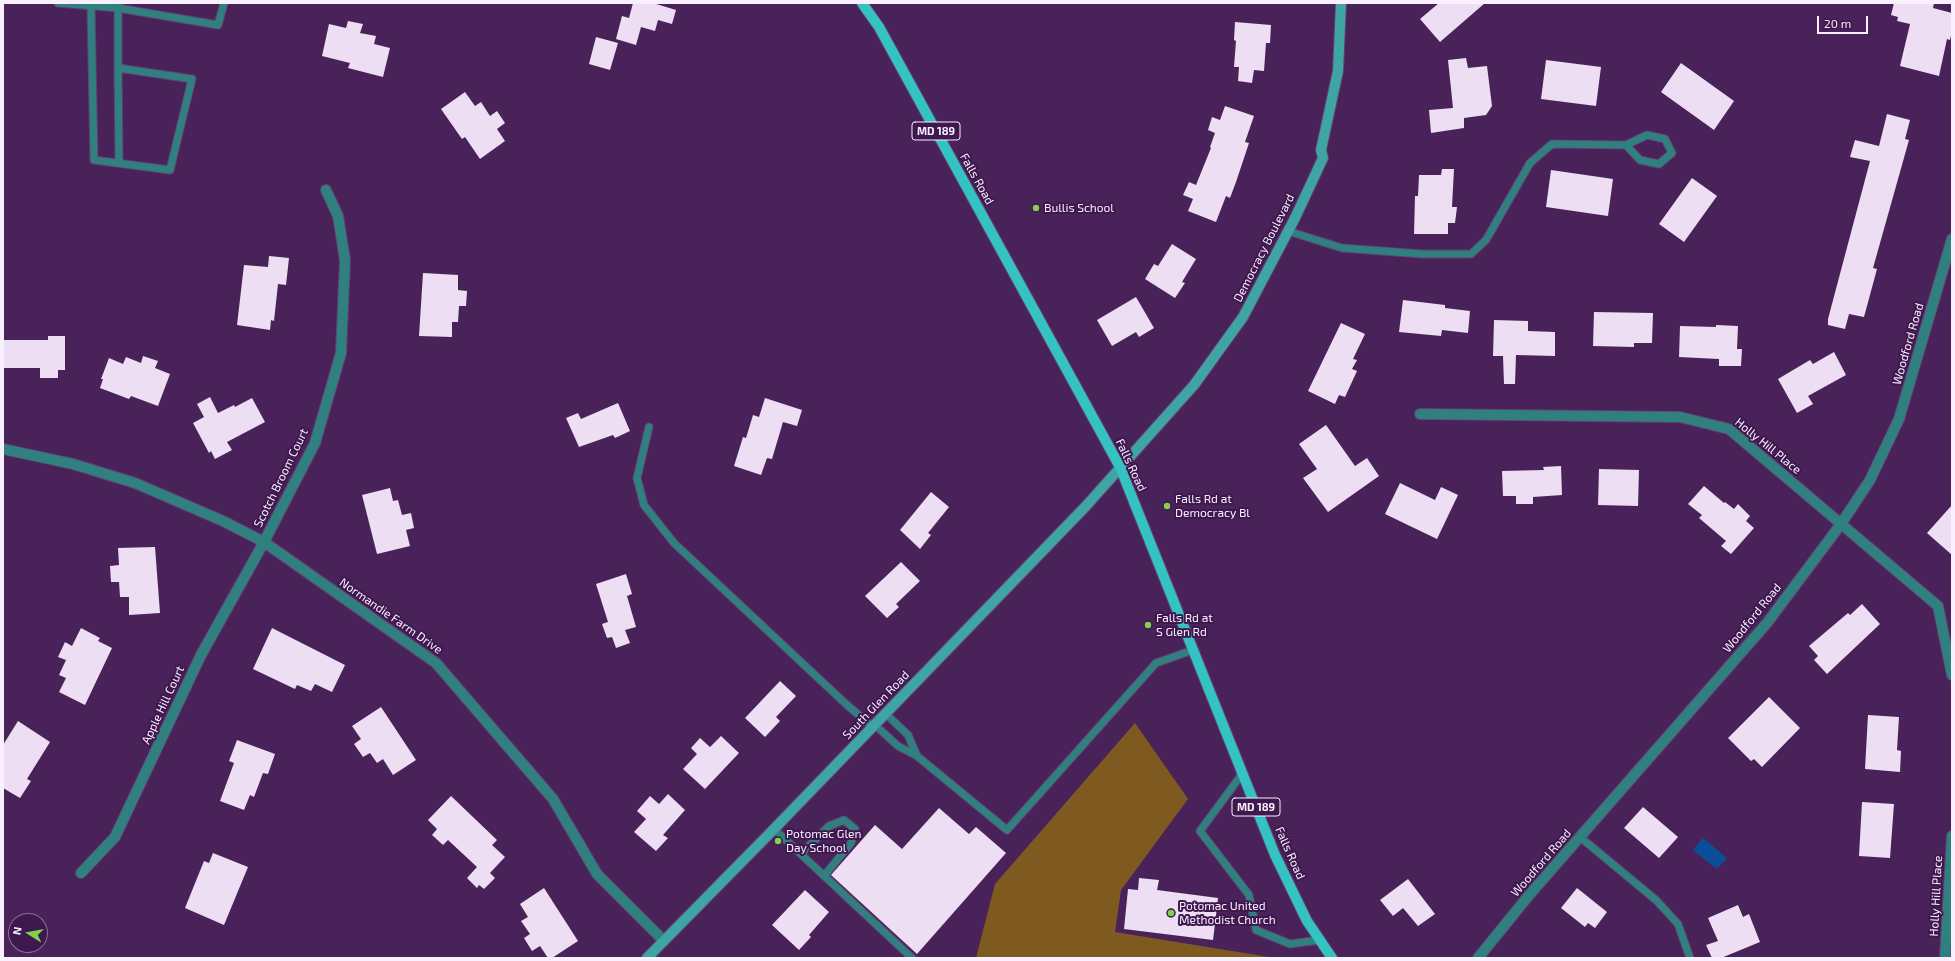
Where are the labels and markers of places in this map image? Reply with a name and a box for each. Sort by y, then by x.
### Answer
place label: Bullis School [1044,201,1114,215]
marker: Bullis School [1031,203,1041,213]
place label: Falls Rd at Democracy Bl [1175,492,1250,520]
marker: Falls Rd at Democracy Bl [1162,501,1172,511]
place label: Falls Rd at S Glen Rd [1156,611,1213,639]
marker: Falls Rd at S Glen Rd [1143,620,1153,630]
place label: Potomac Glen Day School [786,827,861,855]
marker: Potomac Glen Day School [773,836,783,846]
place label: Potomac United Methodist Church [1179,899,1276,927]
marker: Potomac United Methodist Church [1166,908,1176,918]

